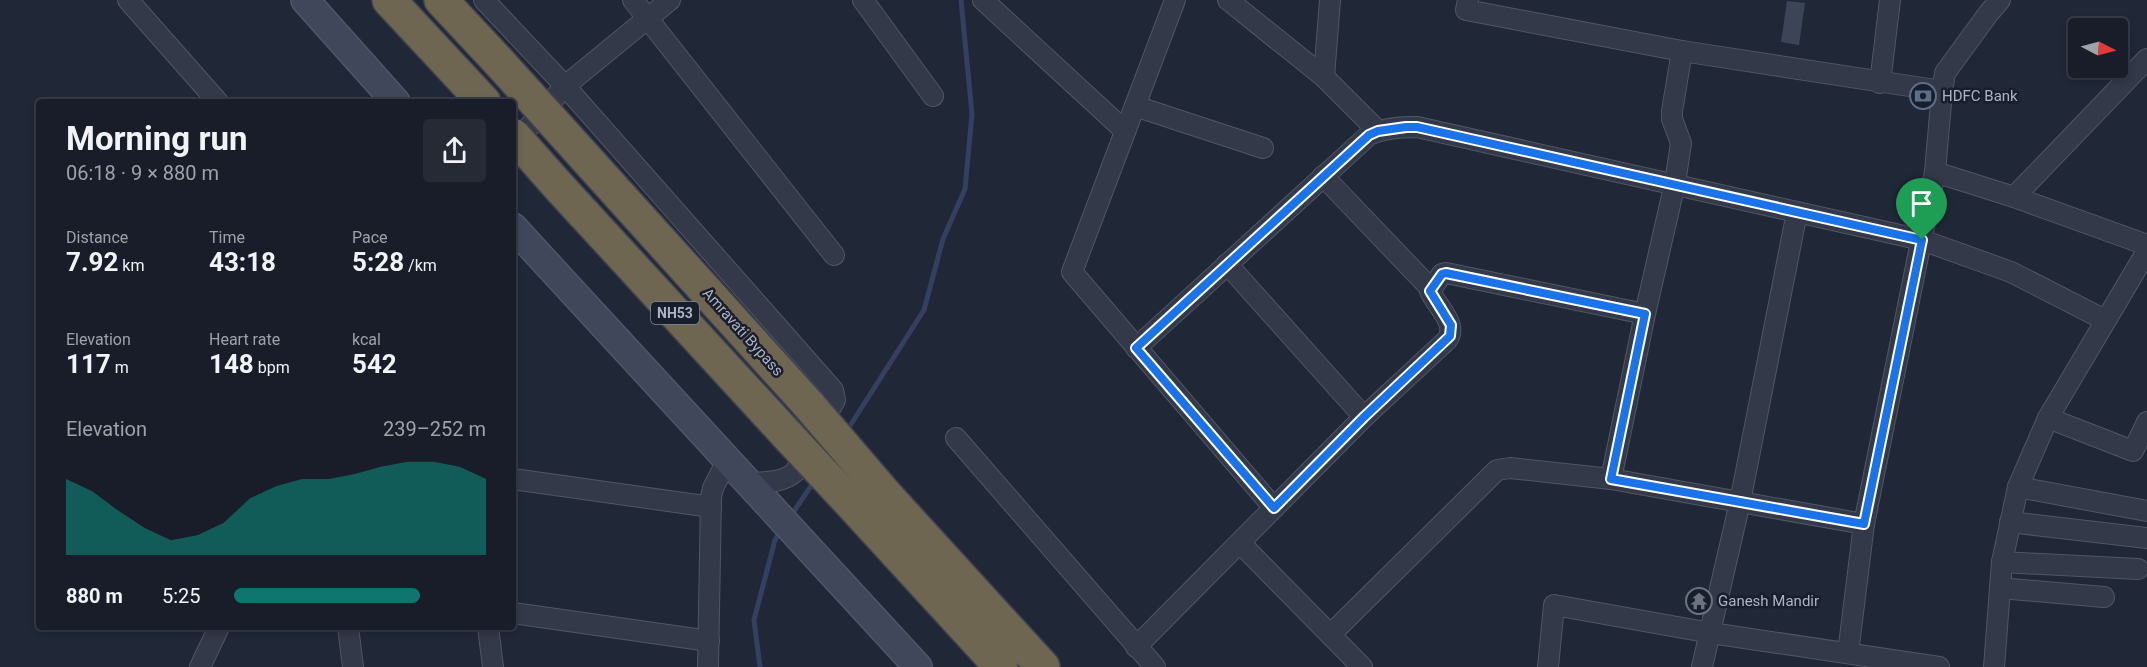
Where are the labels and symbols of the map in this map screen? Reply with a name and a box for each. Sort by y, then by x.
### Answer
north arrow [2068,18,2128,78]
bank icon: HDFC Bank [1908,81,1938,111]
place label: HDFC Bank [1942,87,2018,105]
pin [1896,178,1947,240]
street label: Amravati Bypass [699,284,787,380]
road number: NH53 [651,302,699,324]
temple icon: Ganesh Mandir [1684,586,1714,616]
place label: Ganesh Mandir [1718,592,1819,610]

